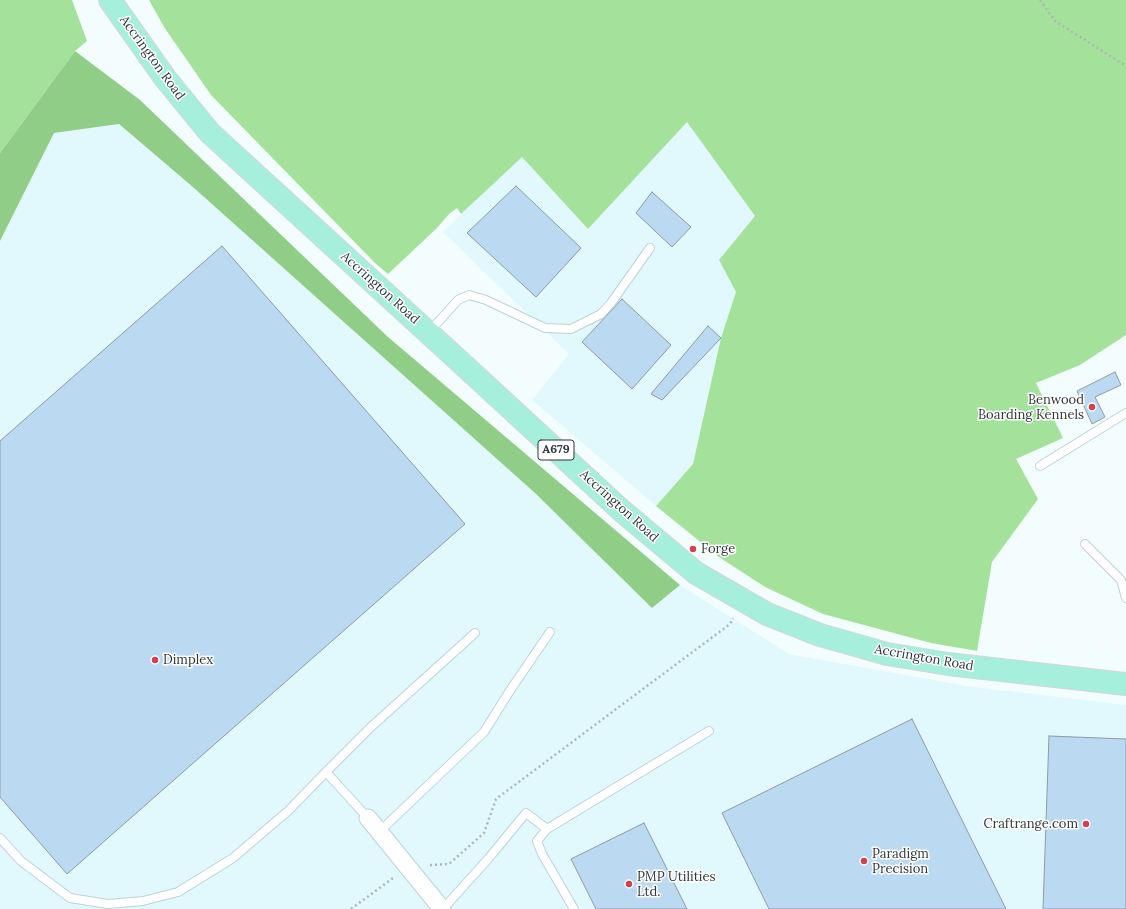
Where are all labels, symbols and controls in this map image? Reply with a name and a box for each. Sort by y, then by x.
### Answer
street label: Accrington Road [116,13,188,103]
street label: Accrington Road [337,249,423,327]
place label: Benwood Boarding Kennels [978,392,1084,423]
marker: Benwood Boarding Kennels [1087,402,1097,412]
road number: A679 [538,440,574,460]
street label: Accrington Road [576,467,662,545]
place label: Forge [701,541,735,557]
marker: Forge [688,544,698,554]
street label: Accrington Road [873,642,975,674]
place label: Dimplex [163,652,213,668]
marker: Dimplex [150,655,160,665]
place label: Craftrange.com [984,816,1078,832]
marker: Craftrange.com [1081,819,1091,829]
place label: Paradigm Precision [872,846,929,877]
marker: Paradigm Precision [859,856,869,866]
place label: PMP Utilities Ltd. [637,869,716,900]
marker: PMP Utilities Ltd. [624,879,634,889]

